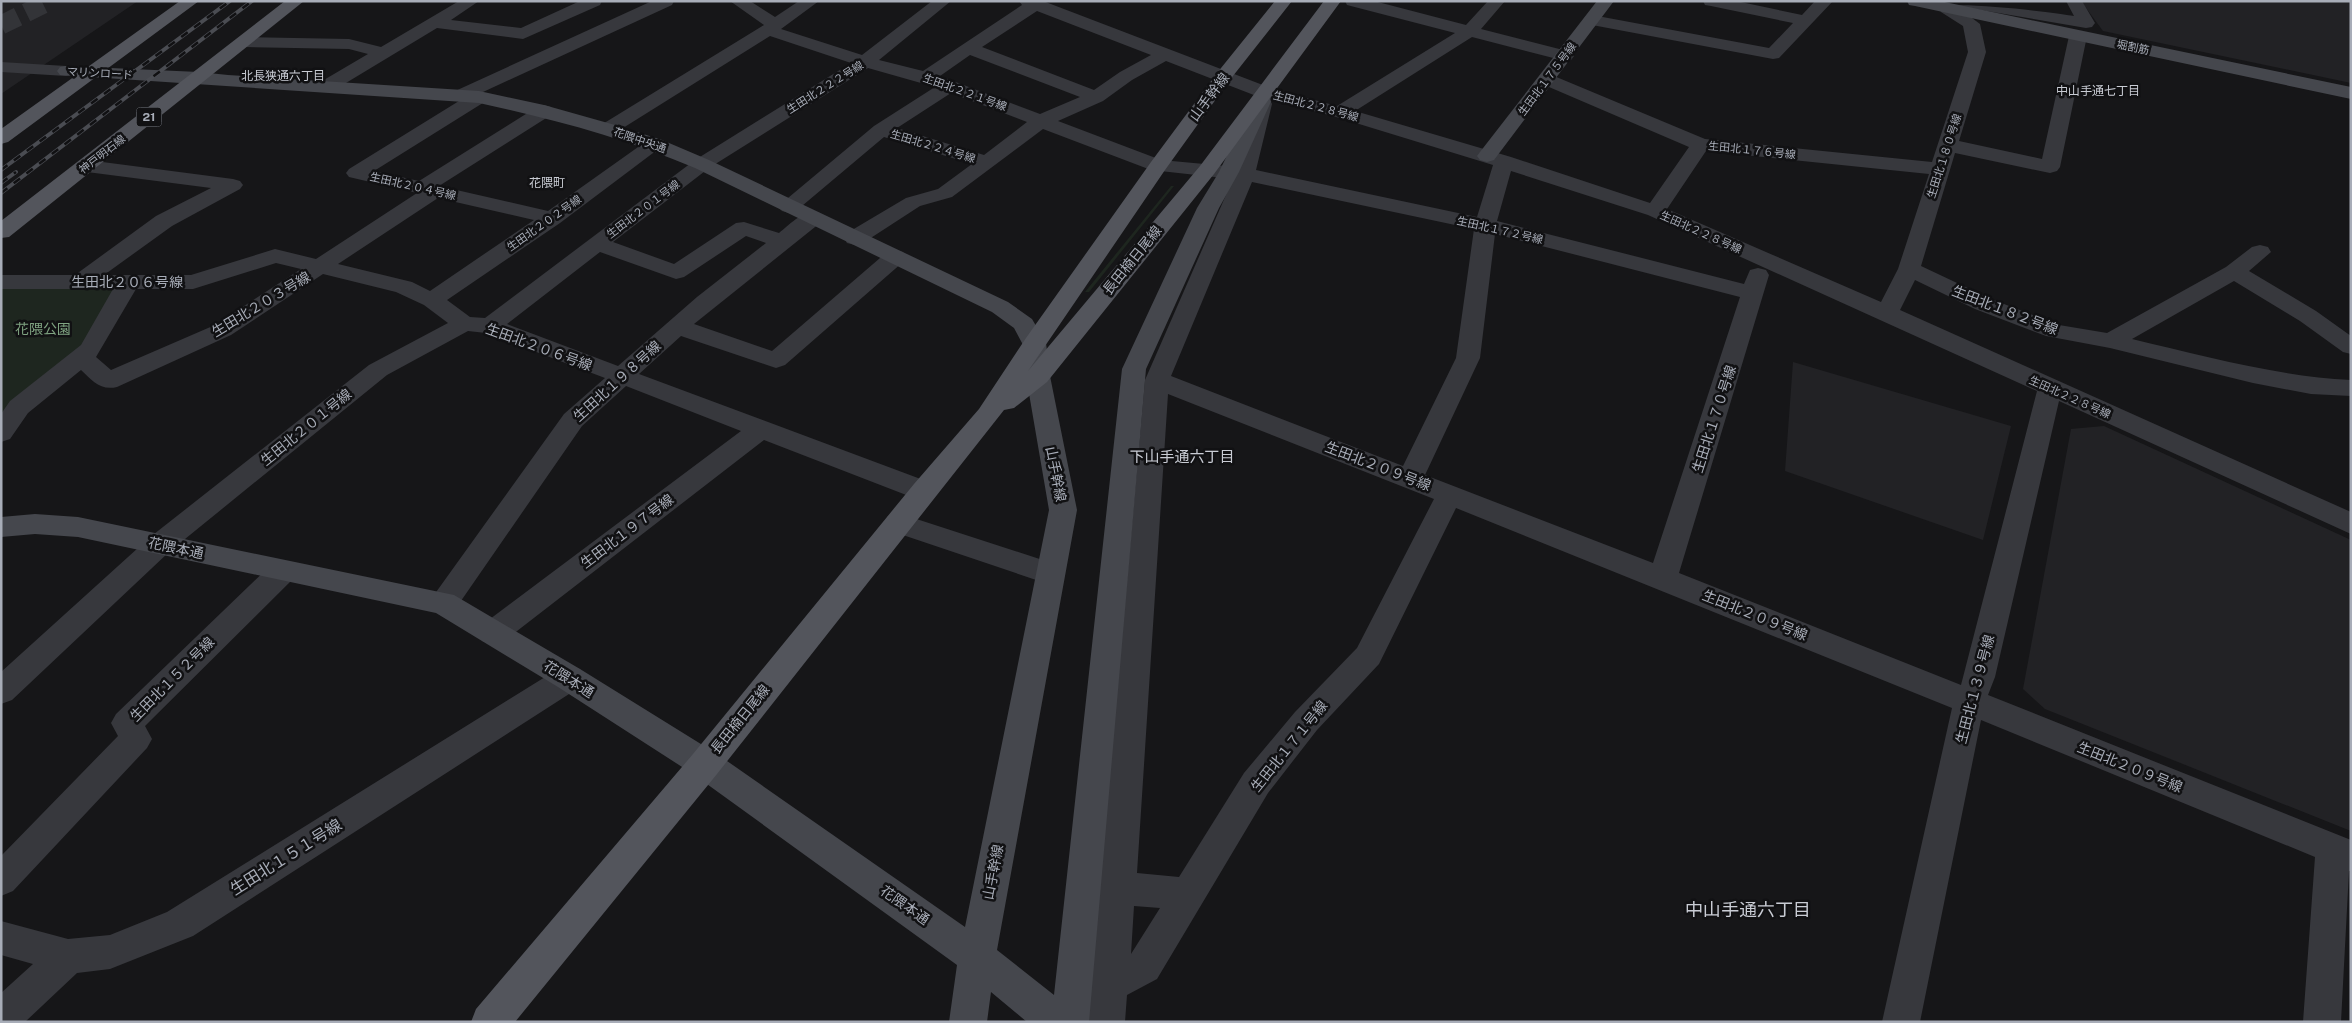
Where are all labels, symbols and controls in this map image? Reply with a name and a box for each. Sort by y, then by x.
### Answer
street label: 堀割筋 [2116,38,2150,56]
street label: 生田北１７５号線 [1516,40,1578,118]
street label: 生田北２２２号線 [785,59,865,115]
street label: マリンロード [67,65,133,81]
district label: 北長狭通六丁目 [241,69,325,83]
street label: 山手幹線 [1186,70,1232,124]
street label: 生田北２２１号線 [922,71,1008,113]
district label: 中山手通七丁目 [2056,84,2140,98]
street label: 生田北２２８号線 [1272,89,1360,123]
road number: 21 [136,108,162,126]
street label: 生田北１８０号線 [1925,112,1963,200]
street label: 花隈中央通 [612,125,668,155]
street label: 生田北２２４号線 [889,127,977,165]
street label: 神戸明石線 [77,132,127,176]
street label: 生田北１７６号線 [1708,139,1796,161]
street label: 生田北２０４号線 [369,170,457,202]
district label: 花隈町 [529,176,565,190]
street label: 生田北２０１号線 [604,178,682,240]
street label: 生田北２０２号線 [505,193,583,253]
street label: 生田北２２８号線 [1658,209,1744,255]
street label: 生田北１７２号線 [1456,214,1544,246]
street label: 長田楠日尾線 [1099,222,1165,298]
street label: 生田北２０３号線 [209,268,313,340]
street label: 生田北２０６号線 [71,274,183,290]
street label: 生田北１８２号線 [1950,282,2060,338]
street label: 生田北２０６号線 [484,320,594,374]
park label: 花隈公園 [15,321,71,337]
street label: 生田北１９８号線 [570,338,664,424]
street label: 生田北１７０号線 [1689,363,1739,475]
street label: 生田北２２８号線 [2027,374,2113,420]
street label: 生田北２０１号線 [257,386,355,468]
street label: 生田北２０９号線 [1323,438,1433,494]
street label: 山手幹線 [1043,445,1069,503]
district label: 下山手通六丁目 [1129,448,1235,465]
street label: 生田北１９７号線 [577,491,677,571]
street label: 花隈本通 [147,534,205,562]
street label: 生田北２０９号線 [1700,587,1810,643]
street label: 生田北１３９号線 [1953,633,1997,745]
street label: 生田北１５２号線 [127,634,217,724]
street label: 花隈本通 [541,657,597,701]
street label: 長田楠日尾線 [707,681,773,757]
street label: 生田北１７１号線 [1248,697,1330,795]
street label: 生田北２０９号線 [2075,739,2185,795]
street label: 生田北１５１号線 [227,815,345,899]
street label: 山手幹線 [980,843,1006,901]
street label: 花隈本通 [877,882,933,928]
district label: 中山手通六丁目 [1685,899,1811,920]

